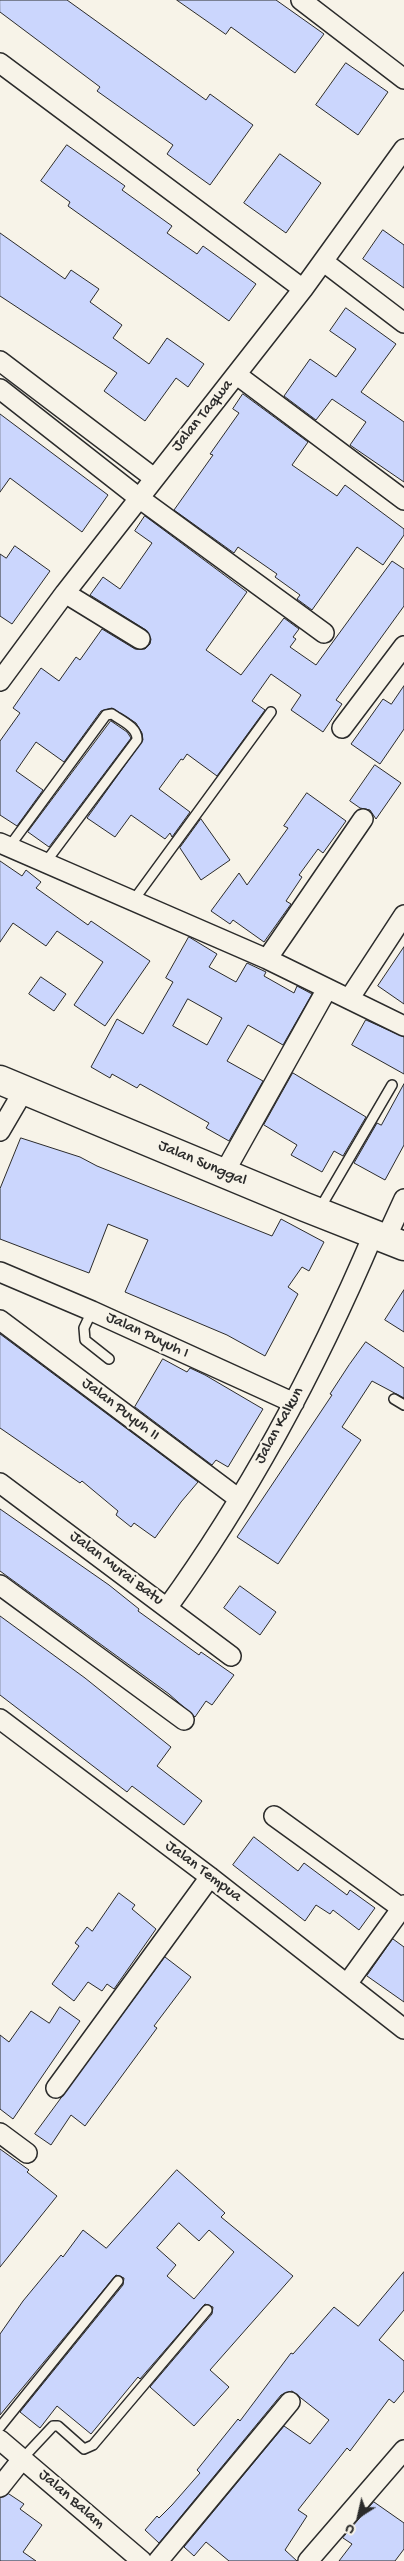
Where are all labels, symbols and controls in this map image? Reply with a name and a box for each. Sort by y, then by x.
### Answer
street label: Jalan Taqwa [168,376,238,456]
street label: Jalan Sunggal [155,1137,249,1191]
street label: Jalan Puyuh I [103,1308,191,1364]
street label: Jalan Puyuh II [77,1374,163,1446]
street label: Jalan Kalkun [251,1384,309,1468]
street label: Jalan Murai Batu [65,1527,167,1611]
street label: Jalan Tempua [161,1837,245,1907]
street label: Jalan Balam [34,2466,108,2534]
north arrow [334,2491,384,2541]
text: U [342,2519,358,2538]

